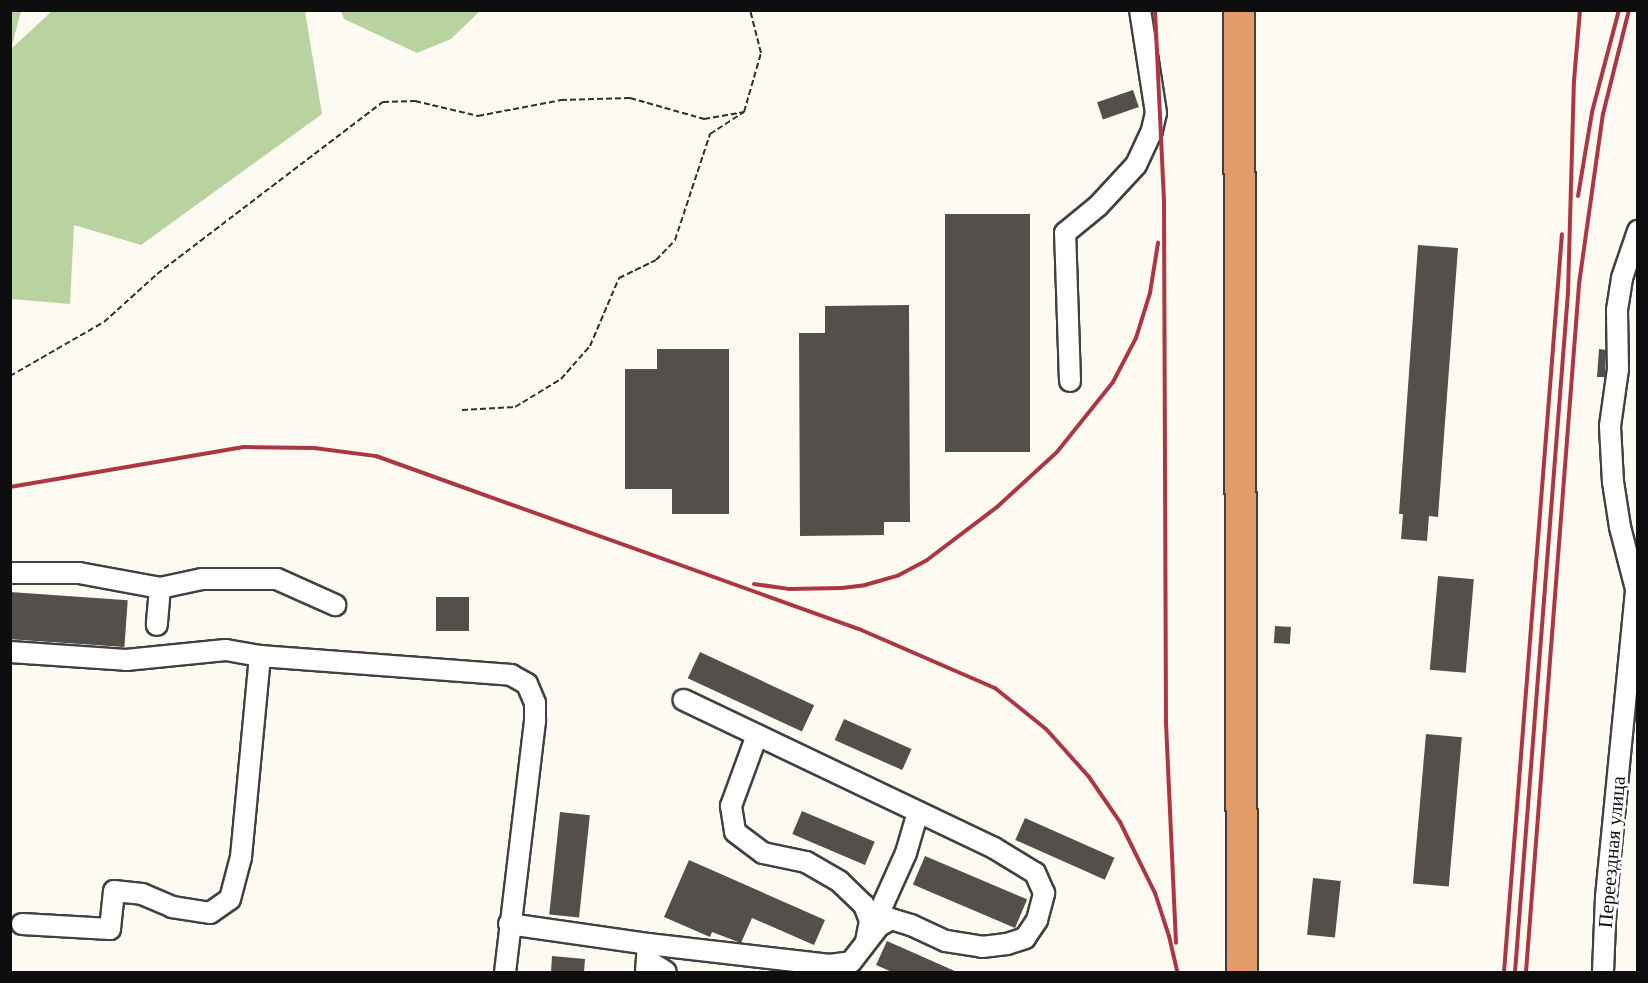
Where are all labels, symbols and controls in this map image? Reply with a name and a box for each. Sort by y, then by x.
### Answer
street label: Переездная улица [1593,775,1631,929]

